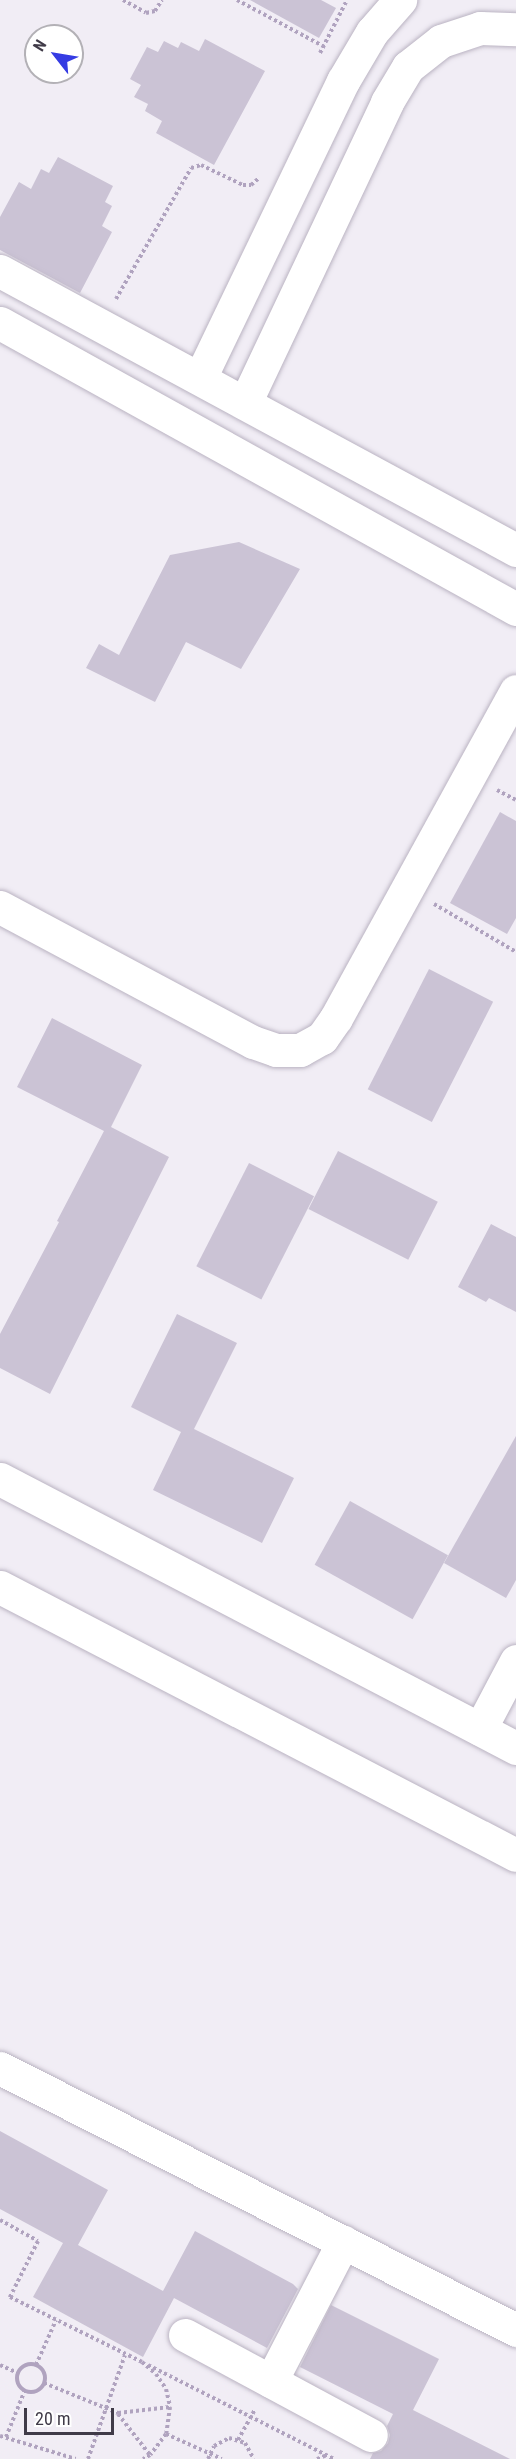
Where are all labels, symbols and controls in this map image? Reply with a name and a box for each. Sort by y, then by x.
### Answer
north arrow [24,24,84,84]
text: N [29,36,51,55]
scale bar [27,2396,117,2434]
text: 20 m [35,2408,70,2429]

